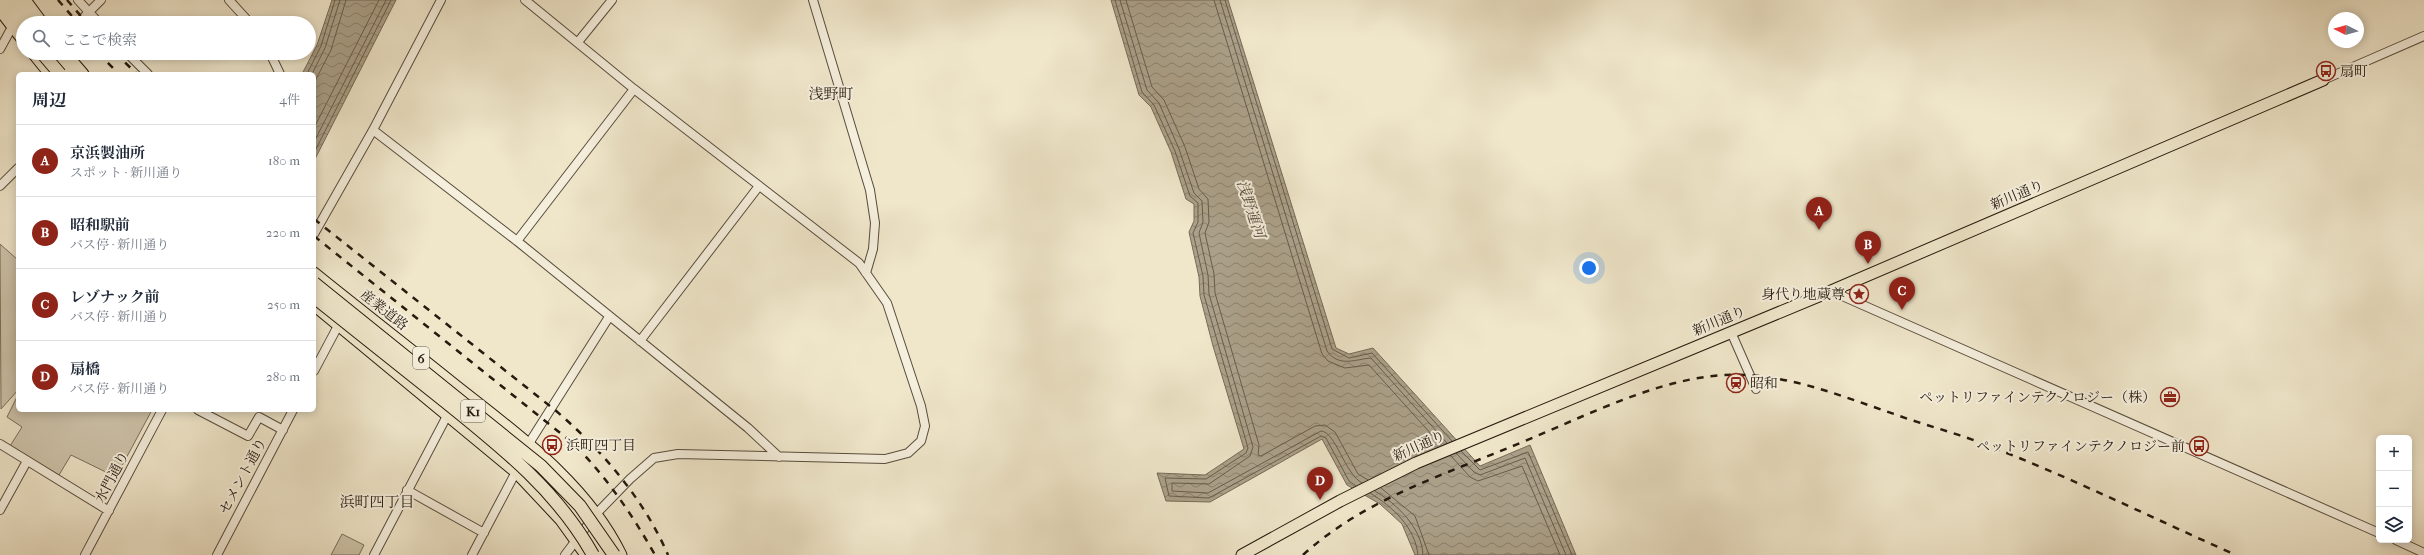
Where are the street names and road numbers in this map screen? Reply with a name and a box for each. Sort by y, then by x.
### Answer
street label: 新川通り [1988,176,2046,214]
street label: 産業道路 [357,286,411,334]
street label: 新川通り [1690,302,1748,340]
road number: 6 [413,347,429,369]
road number: K1 [461,400,485,422]
street label: 新川通り [1390,427,1448,465]
street label: セメント通り [216,435,270,517]
street label: 水門通り [91,448,133,506]

